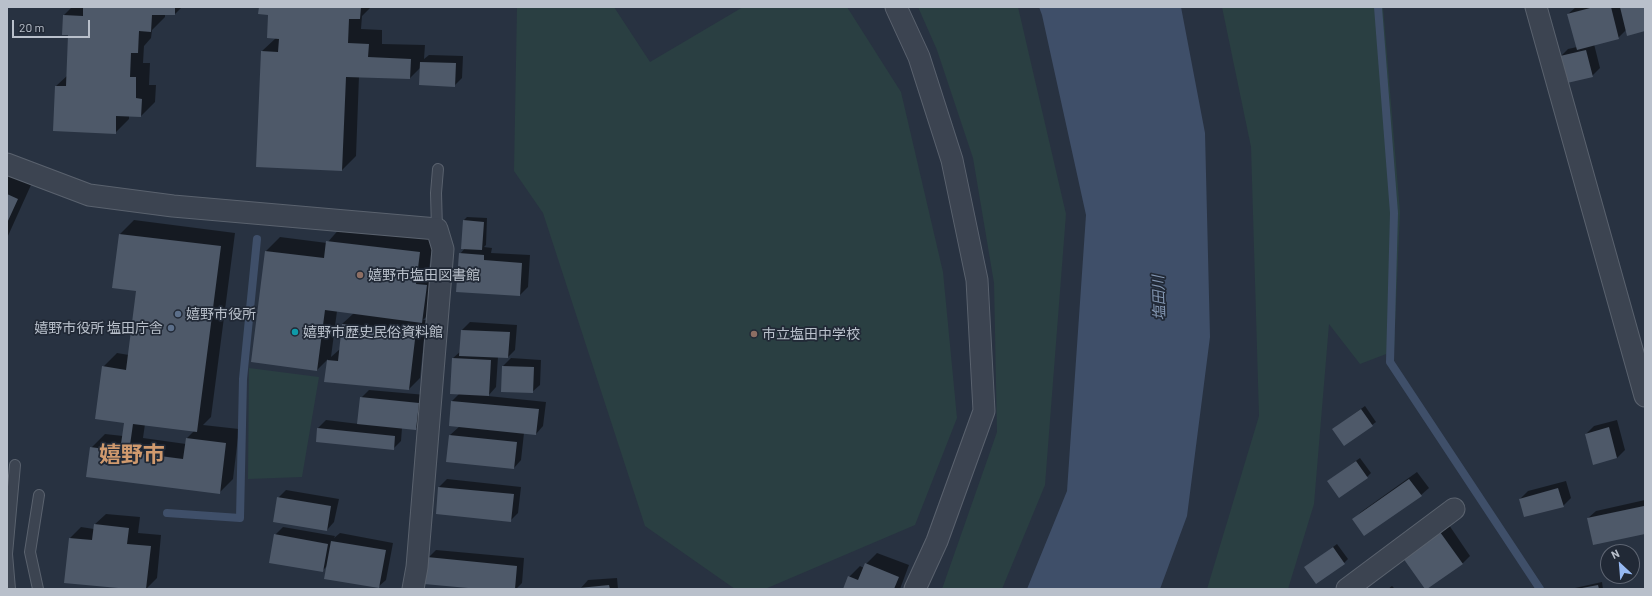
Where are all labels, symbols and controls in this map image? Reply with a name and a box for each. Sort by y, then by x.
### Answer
scale bar [14,12,92,38]
text: 20 m [19,20,45,34]
place label: 嬉野市塩田図書館 [368,267,480,283]
marker: 嬉野市塩田図書館 [355,270,365,280]
water label: 塩田川 [1149,275,1169,321]
place label: 嬉野市役所 [186,306,256,322]
marker: 嬉野市役所 [173,309,183,319]
place label: 嬉野市役所 塩田庁舎 [34,320,163,336]
marker: 嬉野市役所 塩田庁舎 [166,323,176,333]
place label: 嬉野市歴史民俗資料館 [303,324,443,340]
place label: 市立塩田中学校 [762,326,860,342]
marker: 嬉野市歴史民俗資料館 [290,327,300,337]
marker: 市立塩田中学校 [749,329,759,339]
district label: 嬉野市 [99,442,165,468]
north arrow [1600,544,1640,584]
text: N [1609,546,1621,561]

